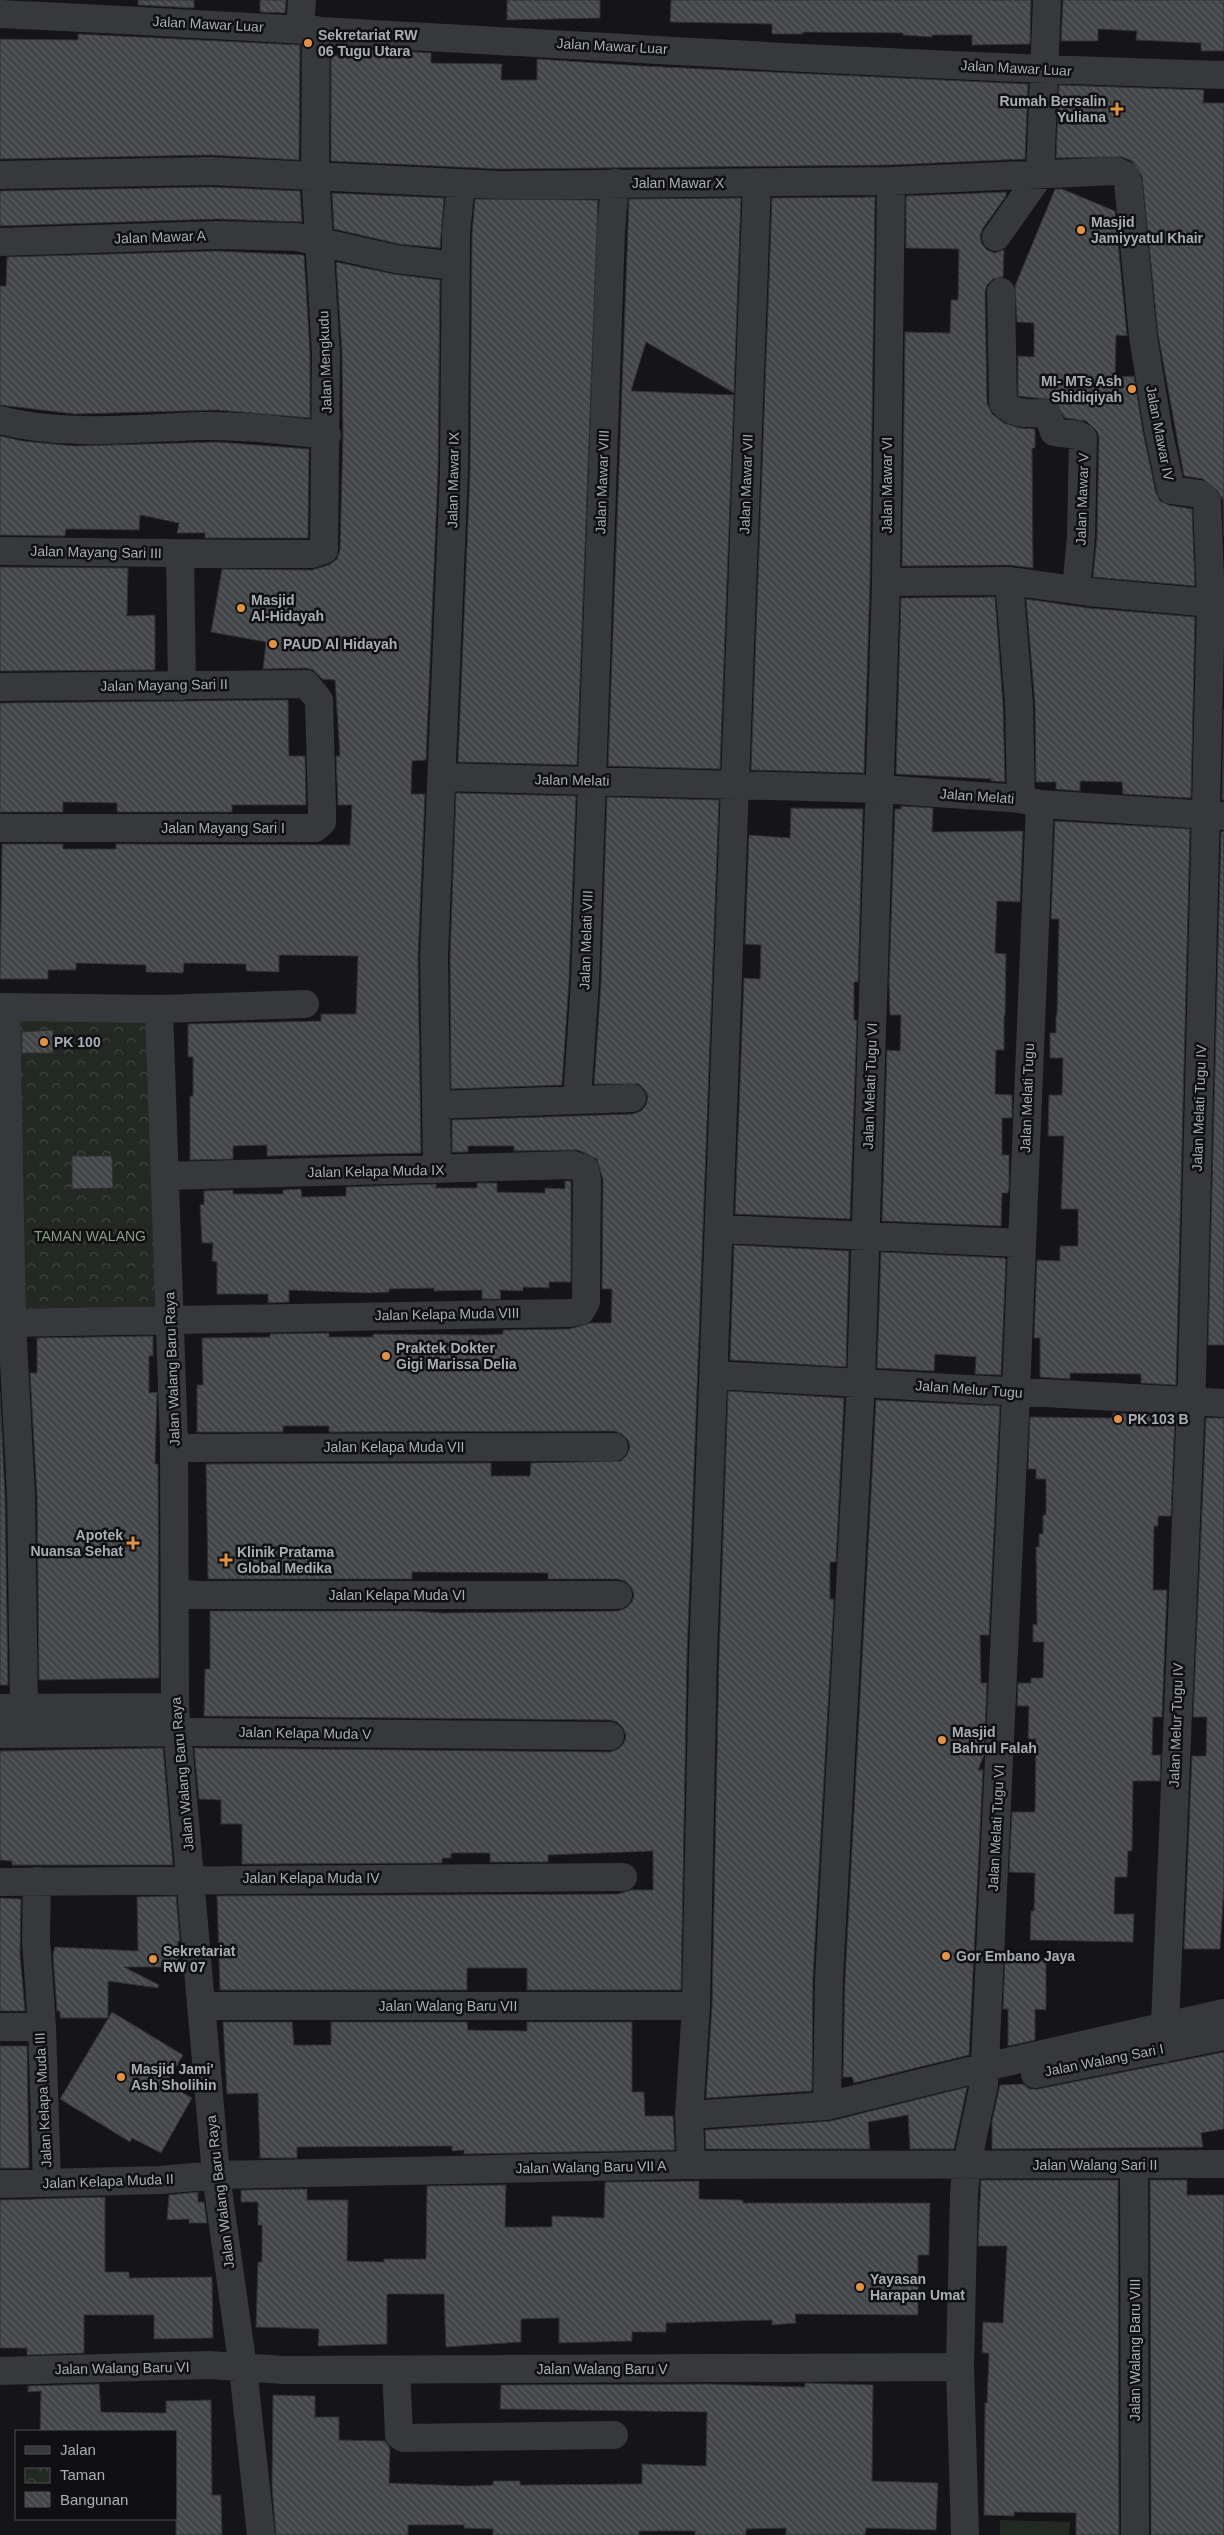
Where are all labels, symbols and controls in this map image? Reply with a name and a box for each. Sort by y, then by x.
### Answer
street label: Jalan Mawar Luar [152,13,264,35]
place label: Sekretariat RW 06 Tugu Utara [318,27,418,59]
street label: Jalan Mawar Luar [556,35,668,57]
marker: Sekretariat RW 06 Tugu Utara [302,37,314,49]
street label: Jalan Mawar Luar [960,57,1072,79]
place label: Rumah Bersalin Yuliana [999,93,1106,125]
marker: Rumah Bersalin Yuliana [1110,102,1124,116]
street label: Jalan Mawar X [632,175,725,191]
place label: Masjid Jamiyyatul Khair [1091,214,1204,246]
marker: Masjid Jamiyyatul Khair [1075,224,1087,236]
street label: Jalan Mawar A [114,227,207,247]
street label: Jalan Mengkudu [315,310,335,414]
place label: MI- MTs Ash Shidiqiyah [1041,373,1122,405]
marker: MI- MTs Ash Shidiqiyah [1126,383,1138,395]
street label: Jalan Mawar IV [1143,384,1177,483]
street label: Jalan Mawar VIII [592,430,612,534]
street label: Jalan Mawar IX [444,431,462,528]
street label: Jalan Mawar VII [736,434,756,534]
street label: Jalan Mawar VI [879,437,895,533]
street label: Jalan Mawar V [1072,452,1092,546]
street label: Jalan Mayang Sari III [30,543,162,561]
place label: Masjid Al-Hidayah [251,592,324,624]
marker: Masjid Al-Hidayah [235,602,247,614]
place label: PAUD Al Hidayah [283,636,397,652]
marker: PAUD Al Hidayah [267,638,279,650]
street label: Jalan Mayang Sari II [100,676,228,694]
street label: Jalan Melati [535,771,609,789]
street label: Jalan Melati [939,785,1015,807]
street label: Jalan Mayang Sari I [161,820,285,836]
street label: Jalan Melati VIII [576,890,596,990]
street label: Jalan Melati Tugu VI [860,1022,880,1150]
place label: PK 100 [54,1034,101,1050]
marker: PK 100 [38,1036,50,1048]
street label: Jalan Melati Tugu [1017,1043,1037,1153]
street label: Jalan Melati Tugu IV [1189,1044,1209,1172]
street label: Jalan Kelapa Muda IX [307,1162,445,1180]
park label: TAMAN WALANG [34,1228,146,1244]
street label: Jalan Walang Baru Raya [161,1291,183,1446]
street label: Jalan Kelapa Muda VIII [374,1305,520,1323]
place label: Praktek Dokter Gigi Marissa Delia [396,1340,517,1372]
marker: Praktek Dokter Gigi Marissa Delia [380,1350,392,1362]
street label: Jalan Melur Tugu [915,1377,1023,1401]
place label: PK 103 B [1128,1411,1189,1427]
marker: PK 103 B [1112,1413,1124,1425]
street label: Jalan Kelapa Muda VII [324,1439,464,1455]
place label: Apotek Nuansa Sehat [30,1527,123,1559]
marker: Apotek Nuansa Sehat [127,1537,139,1549]
place label: Klinik Pratama Global Medika [237,1544,334,1576]
marker: Klinik Pratama Global Medika [219,1553,233,1567]
street label: Jalan Kelapa Muda VI [329,1587,465,1603]
street label: Jalan Melur Tugu IV [1166,1662,1186,1787]
street label: Jalan Walang Baru Raya [167,1696,197,1852]
street label: Jalan Kelapa Muda V [238,1724,372,1742]
place label: Masjid Bahrul Falah [952,1724,1037,1756]
marker: Masjid Bahrul Falah [936,1734,948,1746]
street label: Jalan Melati Tugu VI [985,1764,1007,1892]
street label: Jalan Kelapa Muda IV [243,1870,380,1886]
place label: Sekretariat RW 07 [163,1943,236,1975]
place label: Gor Embano Jaya [956,1948,1075,1964]
marker: Gor Embano Jaya [940,1950,952,1962]
marker: Sekretariat RW 07 [147,1953,159,1965]
street label: Jalan Walang Baru VII [379,1998,517,2014]
street label: Jalan Kelapa Muda III [31,2032,55,2168]
street label: Jalan Walang Sari I [1043,2041,1165,2079]
place label: Masjid Jami' Ash Sholihin [131,2061,217,2093]
marker: Masjid Jami' Ash Sholihin [115,2071,127,2083]
street label: Jalan Walang Baru Raya [203,2114,237,2270]
street label: Jalan Walang Sari II [1033,2157,1157,2173]
street label: Jalan Walang Baru VII A [515,2158,667,2176]
street label: Jalan Kelapa Muda II [42,2171,174,2191]
place label: Yayasan Harapan Umat [870,2271,965,2303]
street label: Jalan Walang Baru VIII [1127,2279,1143,2421]
marker: Yayasan Harapan Umat [854,2281,866,2293]
street label: Jalan Walang Baru VI [54,2359,190,2377]
street label: Jalan Walang Baru V [537,2361,668,2377]
legend [15,2430,178,2520]
text: Jalan [60,2441,96,2458]
text: Taman [60,2466,105,2483]
text: Bangunan [60,2491,128,2508]

